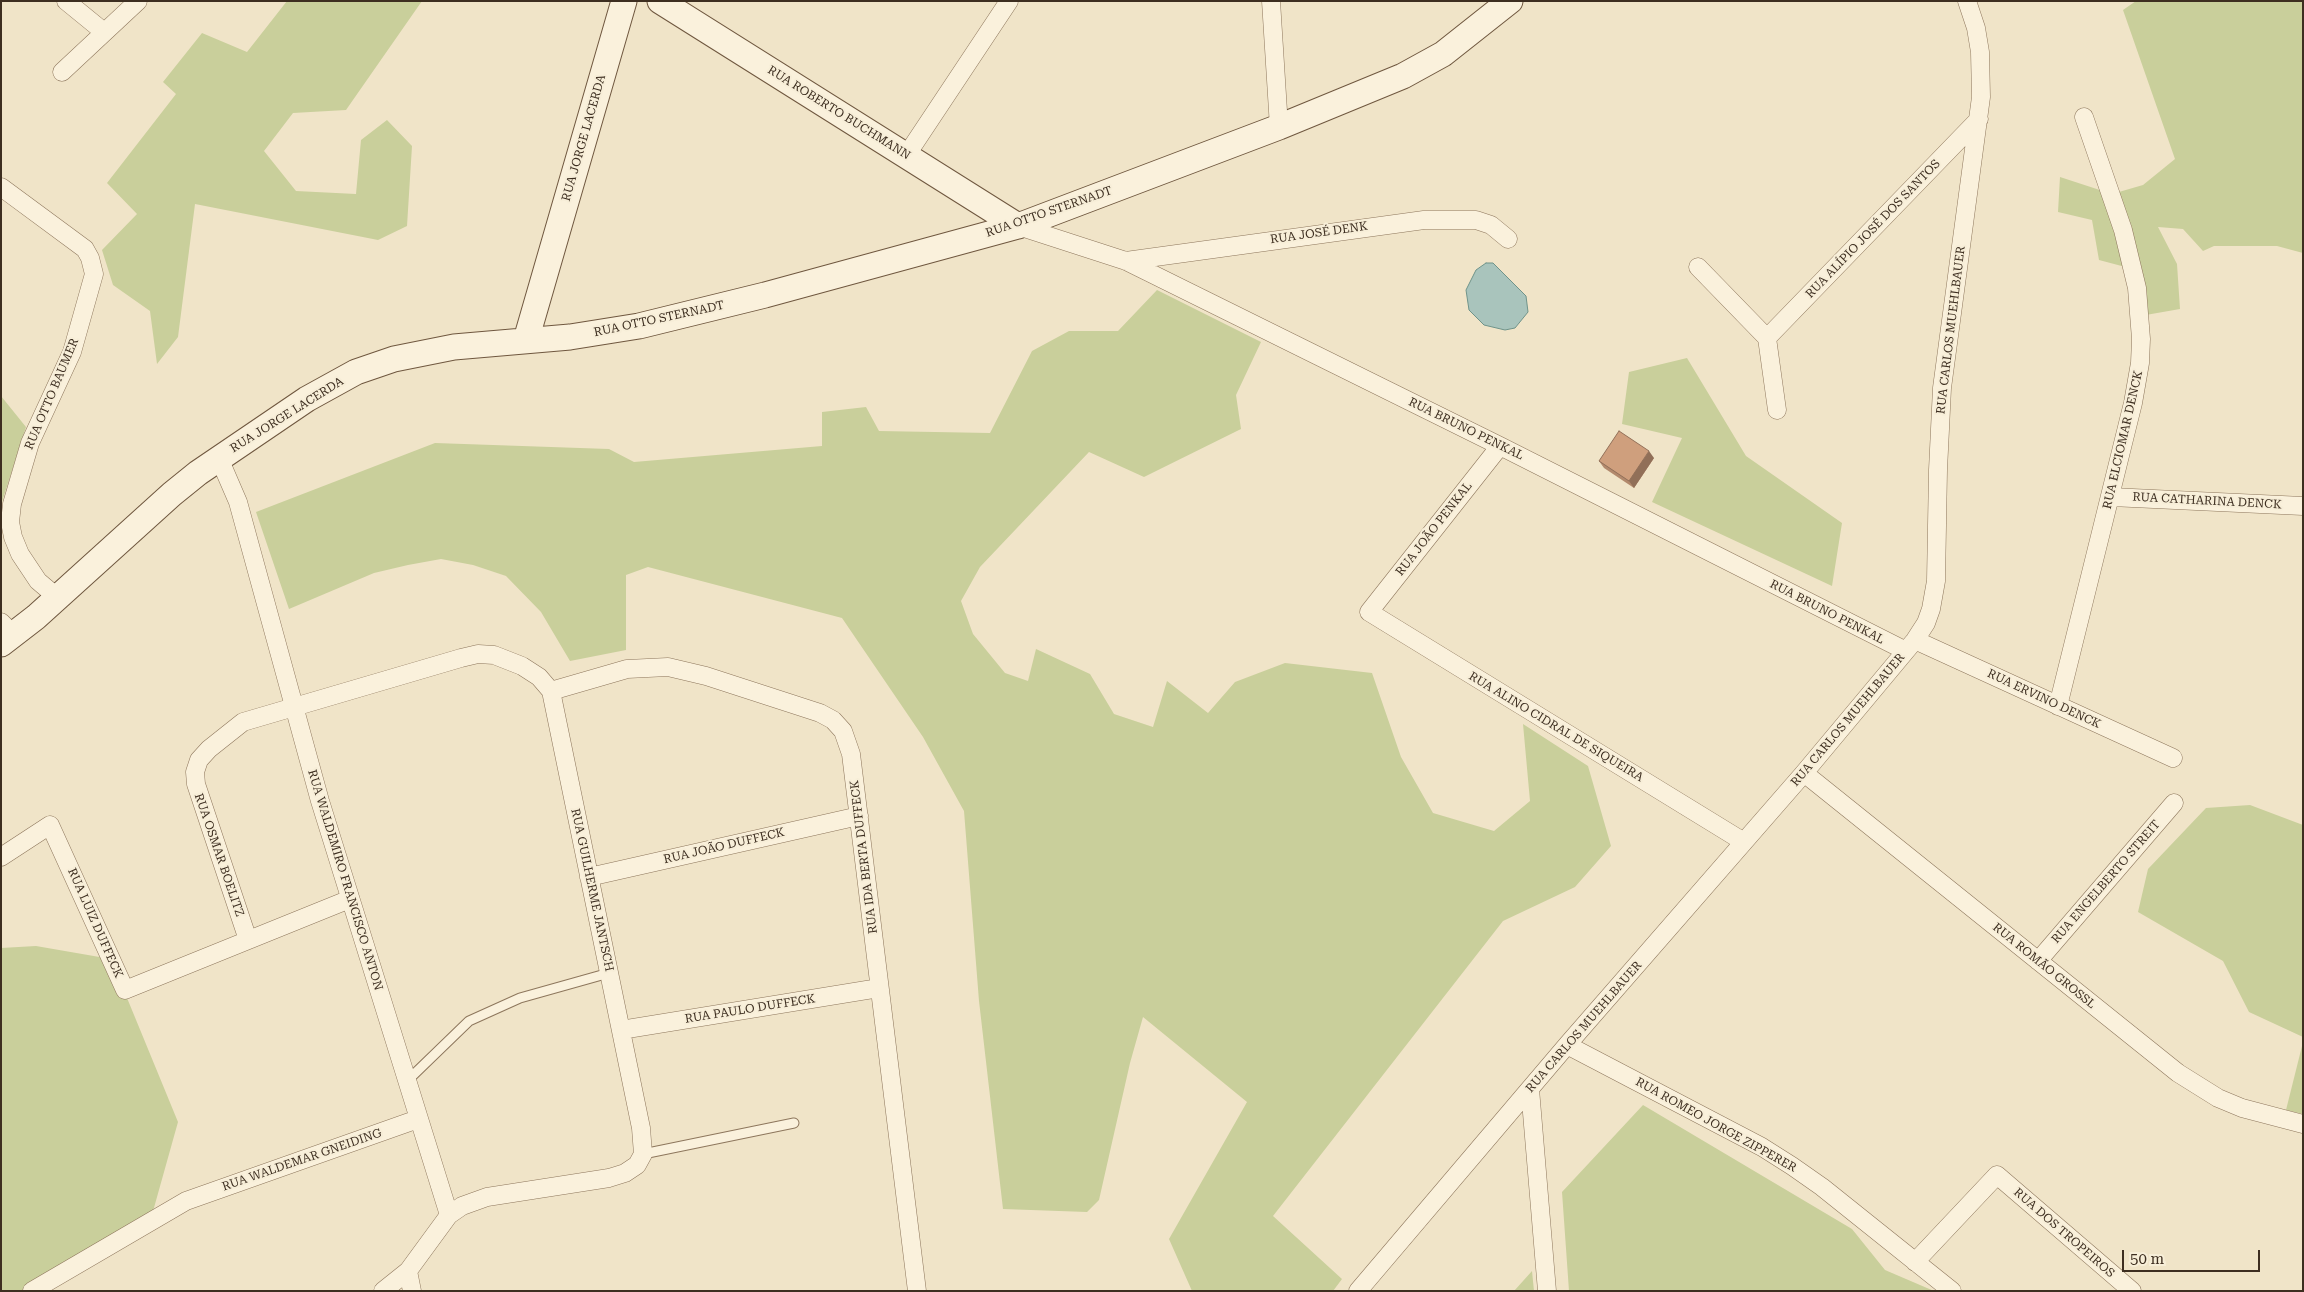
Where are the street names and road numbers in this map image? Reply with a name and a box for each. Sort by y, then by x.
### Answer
street label: RUA ROBERTO BUCHMANN [765,63,913,163]
street label: RUA JORGE LACERDA [559,73,609,203]
street label: RUA ALÍPIO JOSÉ DOS SANTOS [1803,157,1943,301]
street label: RUA OTTO STERNADT [984,184,1114,240]
street label: RUA JOSÉ DENK [1269,219,1369,247]
street label: RUA CARLOS MUEHLBAUER [1934,245,1968,415]
street label: RUA OTTO STERNADT [593,298,725,340]
street label: RUA OTTO BAUMER [22,336,82,452]
street label: RUA ELCIOMAR DENCK [2100,369,2146,511]
street label: RUA JORGE LACERDA [228,374,346,456]
street label: RUA BRUNO PENKAL [1406,395,1526,463]
street label: RUA JOÃO PENKAL [1393,479,1475,579]
street label: RUA CATHARINA DENCK [2132,490,2282,512]
street label: RUA BRUNO PENKAL [1767,577,1887,647]
street label: RUA CARLOS MUEHLBAUER [1788,651,1908,789]
street label: RUA ERVINO DENCK [1985,666,2103,732]
street label: RUA ALINO CIDRAL DE SIQUEIRA [1466,669,1646,785]
street label: RUA WALDEMIRO FRANCISCO ANTON [304,768,386,992]
street label: RUA IDA BERTA DUFFECK [847,779,881,935]
street label: RUA OSMAR BOELITZ [191,791,247,919]
street label: RUA GUILHERME JANTSCH [568,807,616,973]
street label: RUA ENGELBERTO STREIT [2049,817,2163,947]
street label: RUA JOÃO DUFFECK [662,825,786,867]
street label: RUA LUIZ DUFFECK [64,866,126,980]
street label: RUA ROMÃO GROSSL [1990,920,2098,1012]
street label: RUA CARLOS MUEHLBAUER [1523,958,1645,1096]
street label: RUA PAULO DUFFECK [684,992,816,1026]
street label: RUA ROMEO JORGE ZIPPERER [1633,1075,1799,1175]
street label: RUA WALDEMAR GNEIDING [220,1126,384,1194]
street label: RUA DOS TROPEIROS [2011,1185,2117,1281]

